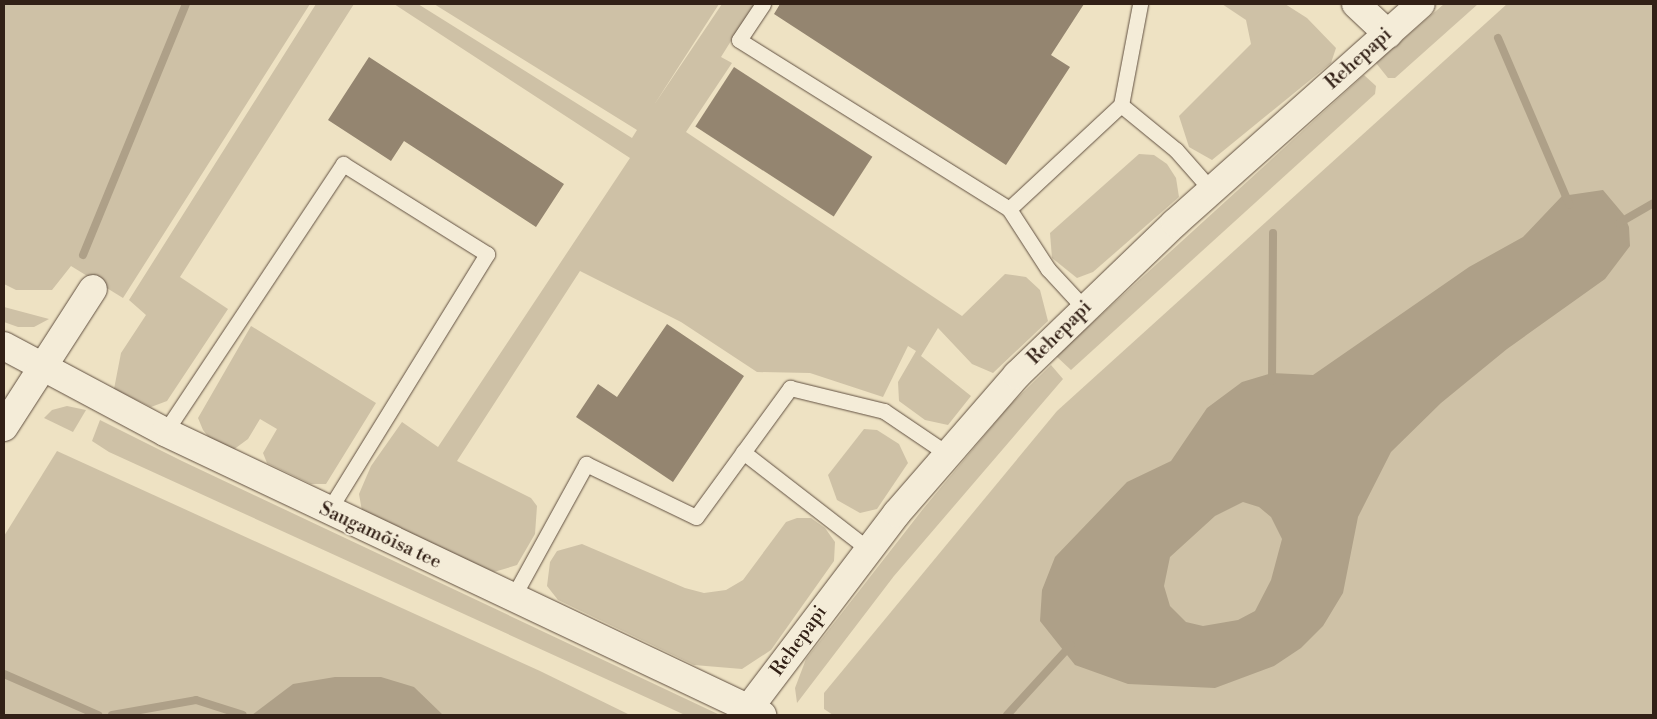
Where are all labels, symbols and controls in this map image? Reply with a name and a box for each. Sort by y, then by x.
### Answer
street label: Rehepapi [1321,23,1397,95]
street label: Rehepapi [1023,296,1097,370]
street label: Saugamõisa tee [315,498,445,574]
street label: Rehepapi [766,601,832,681]

